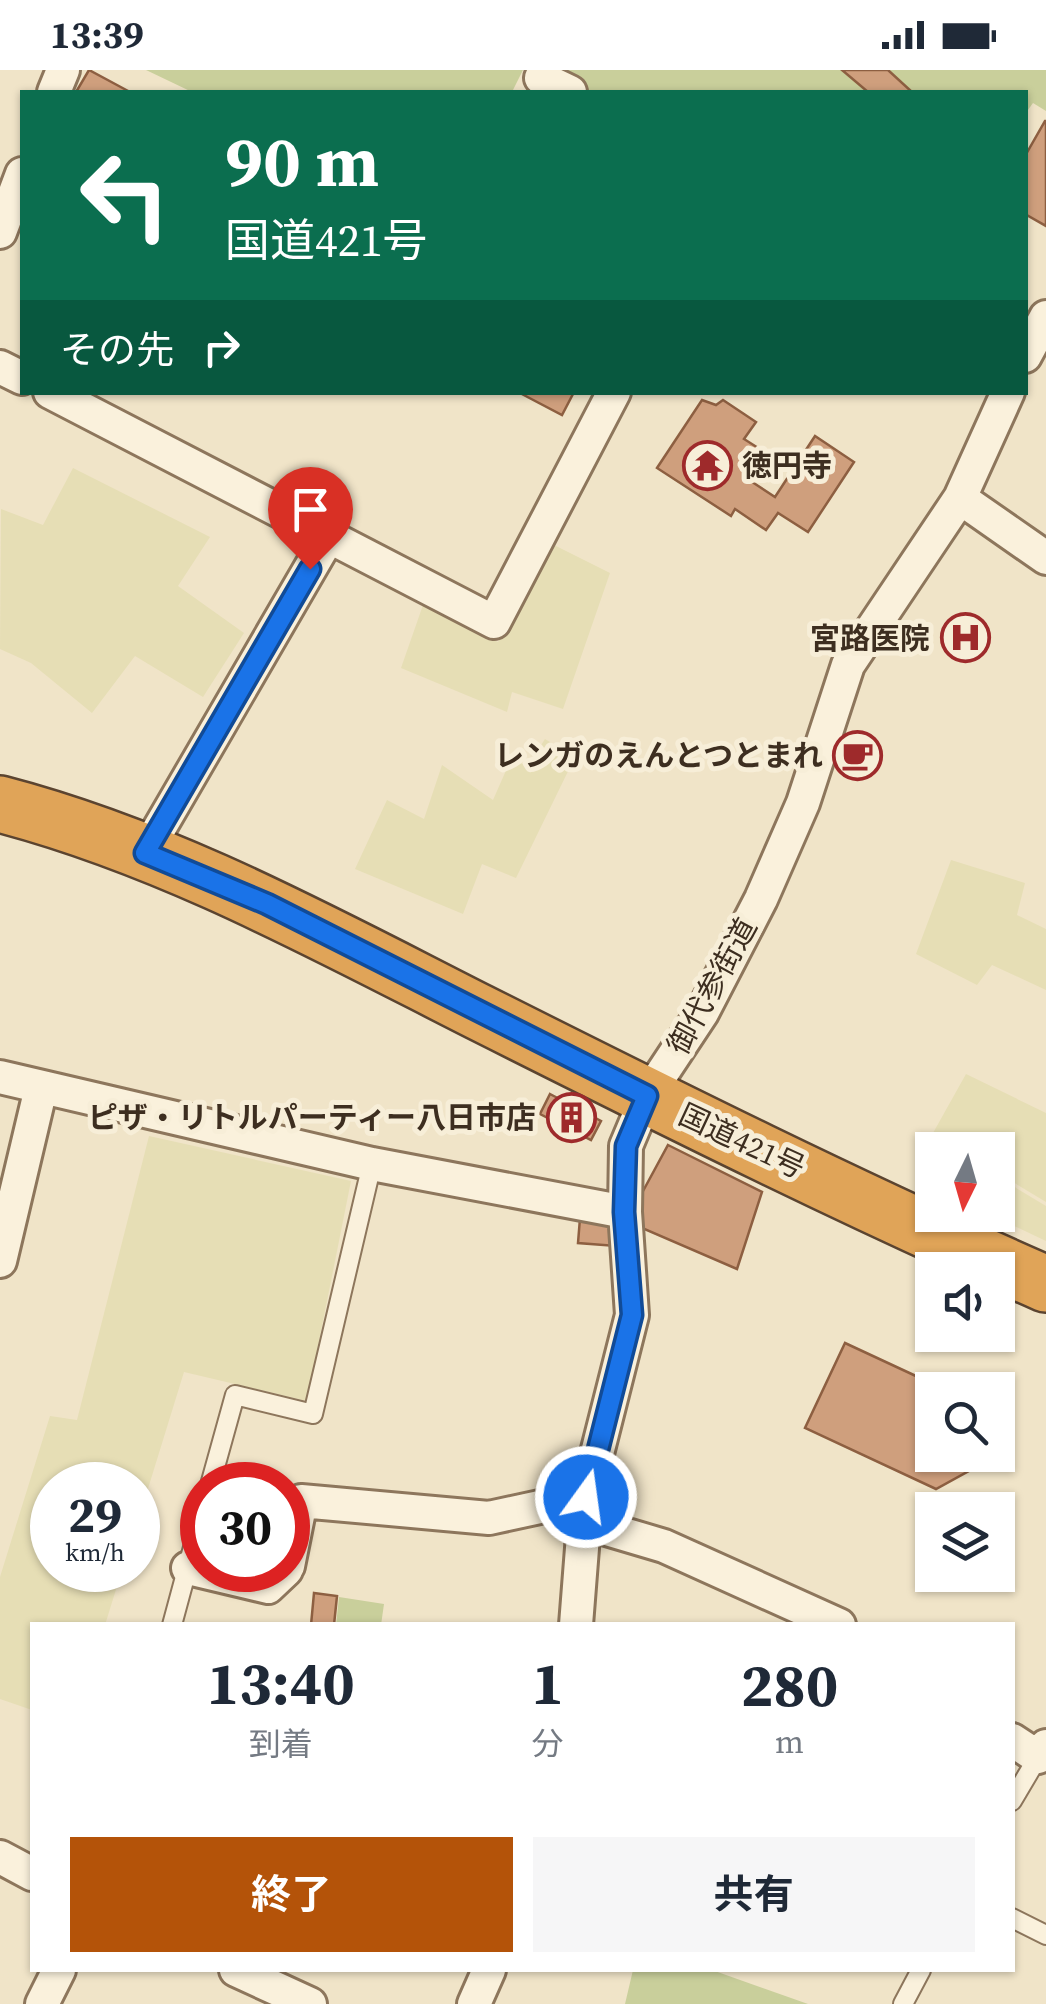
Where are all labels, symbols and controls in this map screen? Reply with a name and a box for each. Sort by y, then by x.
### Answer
text: 13:39 [50,9,144,61]
text: 90 m [225,113,379,209]
icon: left [60,130,190,260]
text: 国道421号 [225,209,428,271]
icon: right [194,320,249,375]
text: その先 [60,324,174,376]
temple icon: 徳円寺 [681,439,733,491]
place label: 徳円寺 [742,445,832,486]
pin [268,467,353,570]
icon: arrive [283,482,338,537]
hospital icon: 宮路医院 [939,612,991,664]
place label: 宮路医院 [810,618,930,659]
cafe icon: レンガのえんとつとまれ [832,729,884,781]
place label: レンガのえんとつとまれ [494,735,823,776]
street label: 御代参街道 [658,910,766,1062]
building icon: ピザ・リトルパーティー八日市店 [545,1091,597,1143]
street label: 国道421号 [672,1094,812,1188]
place label: ピザ・リトルパーティー八日市店 [88,1097,536,1138]
north arrow [915,1132,1015,1232]
map controls [915,1132,1015,1592]
button: sound [915,1252,1015,1352]
button: search [915,1372,1015,1472]
position arrow [534,1445,638,1549]
speed limit sign: 30 [180,1462,310,1592]
text: 29 [68,1480,122,1549]
button: layers [915,1492,1015,1592]
text: km/h [65,1535,125,1569]
text: 13:40 [207,1642,355,1724]
text: 1 [532,1642,564,1724]
text: 280 [741,1644,838,1726]
text: m [775,1720,804,1764]
text: 到着 [249,1722,313,1766]
text: 分 [532,1722,564,1766]
button: 終了 [70,1837,513,1952]
button: 共有 [533,1837,975,1952]

